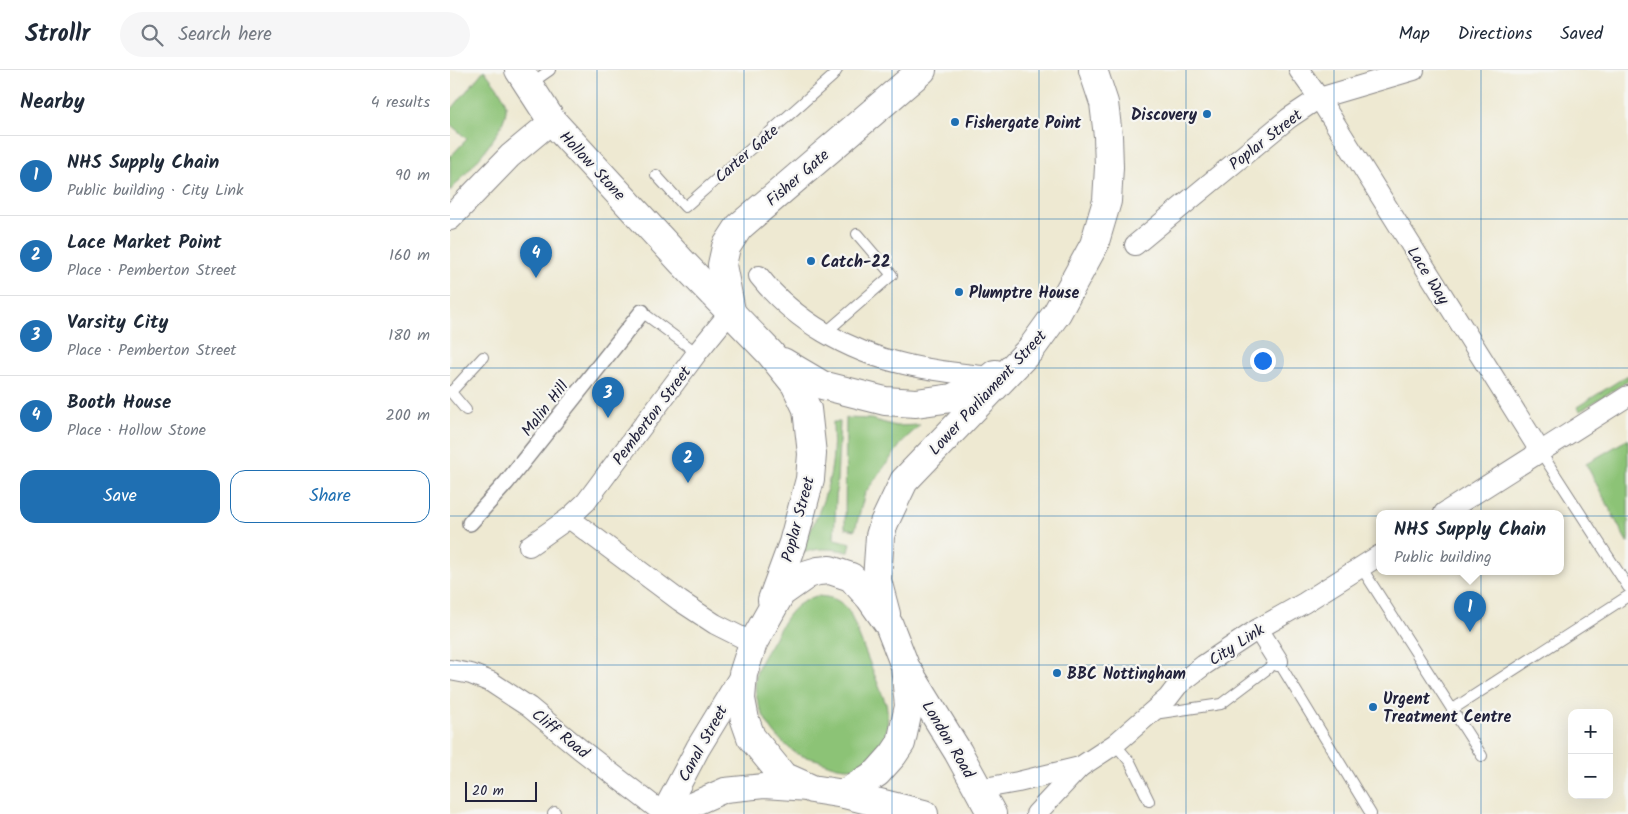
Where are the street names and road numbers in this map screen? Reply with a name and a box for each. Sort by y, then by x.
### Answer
street label: Poplar Street [1224,103,1309,177]
street label: Carter Gate [709,119,785,189]
street label: Hollow Stone [553,125,631,207]
street label: Fisher Gate [761,143,835,213]
street label: Lace Way [1400,242,1456,310]
street label: Lower Parliament Street [923,324,1054,462]
street label: Pemberton Street [607,360,698,471]
street label: Malin Hill [515,375,575,442]
street label: Poplar Street [775,473,822,565]
street label: City Link [1204,618,1270,673]
street label: London Road [915,696,981,784]
street label: Canal Street [672,700,735,787]
street label: Cliff Road [526,703,595,766]

